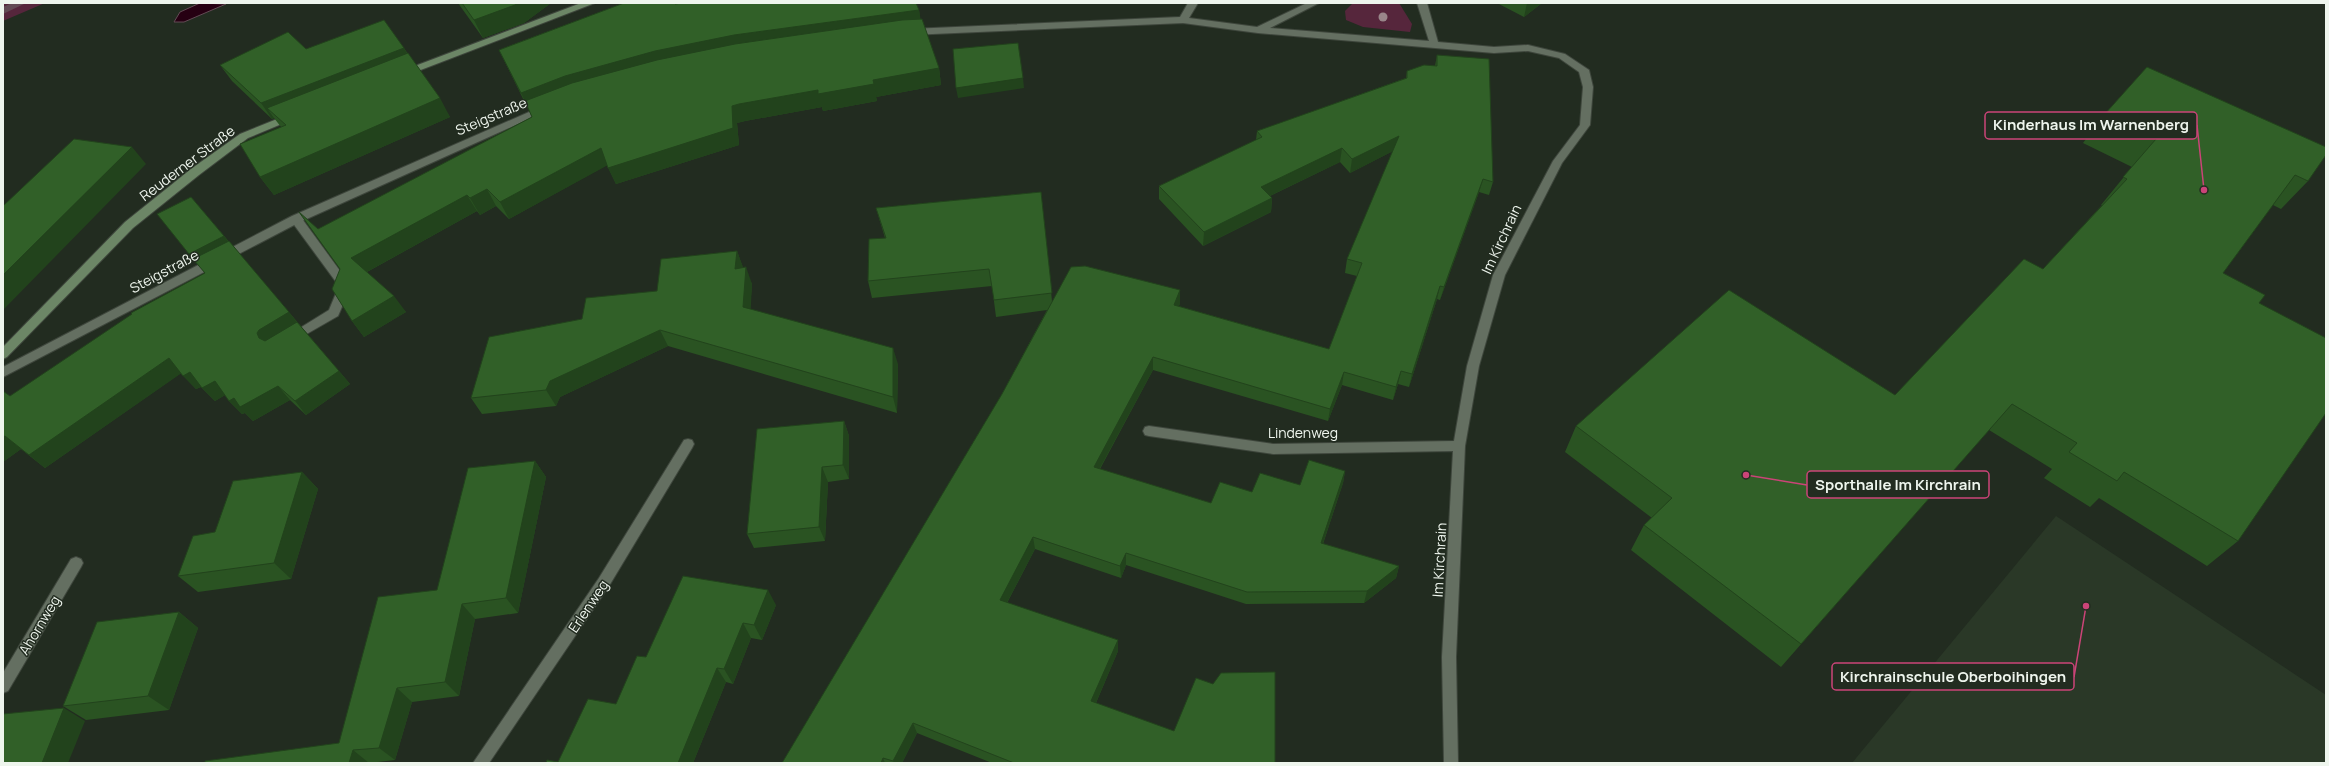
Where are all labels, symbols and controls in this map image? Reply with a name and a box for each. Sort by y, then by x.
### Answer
street label: Steigstraße [452,92,530,140]
callout: Kinderhaus Im Warnenberg [1985,112,2197,139]
text: Kinderhaus Im Warnenberg [1993,114,2189,135]
street label: Reuderner Straße [136,121,238,205]
street label: Im Kirchrain [1477,201,1525,277]
street label: Steigstraße [126,245,202,297]
street label: Lindenweg [1268,423,1338,442]
callout: Sporthalle Im Kirchrain [1807,471,1989,498]
text: Sporthalle Im Kirchrain [1815,474,1981,495]
street label: Im Kirchrain [1428,522,1450,598]
street label: Erlenweg [563,576,613,636]
street label: Ahornweg [14,592,64,658]
callout: Kirchrainschule Oberboihingen [1832,663,2074,690]
text: Kirchrainschule Oberboihingen [1840,666,2066,687]

